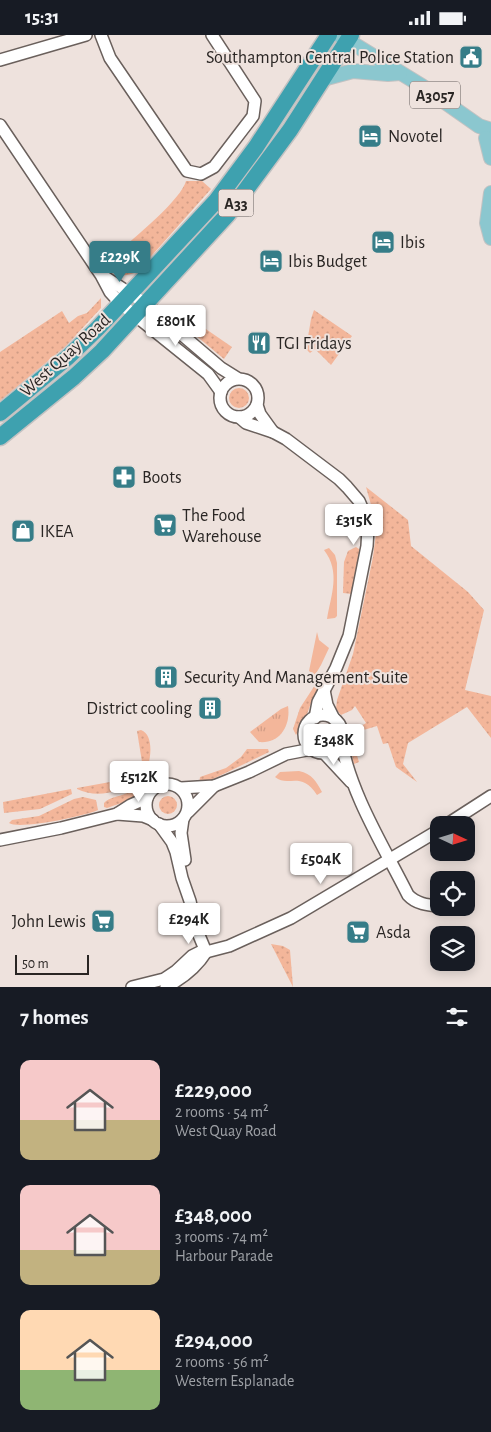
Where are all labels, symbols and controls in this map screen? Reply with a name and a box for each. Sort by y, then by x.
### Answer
text: 15:31 [25,8,59,27]
public building icon: Southampton Central Police Station [458,44,484,70]
place label: Southampton Central Police Station [206,49,454,67]
road number: A3057 [410,81,460,109]
hotel icon: Novotel [357,123,383,149]
place label: Novotel [388,128,443,146]
road number: A33 [218,189,254,217]
hotel icon: Ibis [370,229,396,255]
place label: Ibis [400,234,425,252]
pin: £229K [85,241,155,283]
hotel icon: Ibis Budget [258,248,284,274]
text: £229K [100,249,140,265]
place label: Ibis Budget [288,253,367,271]
pin: £801K [141,305,211,347]
street label: West Quay Road [17,311,114,401]
text: £801K [157,313,195,329]
restaurant icon: TGI Fridays [246,330,272,356]
place label: TGI Fridays [276,335,352,353]
pharmacy icon: Boots [111,464,137,490]
place label: Boots [142,469,182,487]
pin: £315K [319,503,389,546]
place label: The Food Warehouse [182,507,262,546]
supermarket icon: The Food Warehouse [152,512,178,538]
text: £315K [336,512,372,528]
shop icon: IKEA [10,518,36,544]
place label: IKEA [40,523,74,541]
building icon: Security And Management Suite [153,664,179,690]
place label: Security And Management Suite [184,669,408,687]
building icon: District cooling [197,695,223,721]
place label: District cooling [86,700,192,718]
pin: £348K [299,723,369,766]
text: £348K [314,732,354,748]
pin: £512K [104,761,174,803]
text: £512K [121,769,157,785]
north arrow [430,816,475,861]
map controls [430,816,475,971]
pin: £504K [286,843,356,885]
text: £504K [301,851,341,867]
button: locate [430,871,475,916]
pin: £294K [154,903,224,945]
supermarket icon: John Lewis [90,908,116,934]
text: £294K [169,911,209,927]
place label: John Lewis [12,913,86,931]
supermarket icon: Asda [345,919,371,945]
place label: Asda [376,924,411,942]
button: layers [430,926,475,971]
scale bar [15,952,89,975]
text: 50 m [22,957,49,971]
icon: filters [443,1003,471,1031]
text: 7 homes [20,1007,89,1028]
icon: home [60,1080,120,1140]
text: £229,000 [175,1080,252,1101]
text: 2 rooms · 54 m² [175,1104,269,1120]
text: West Quay Road [175,1123,277,1139]
icon: home [60,1205,120,1265]
text: £348,000 [175,1205,252,1226]
text: 3 rooms · 74 m² [175,1229,268,1245]
text: Harbour Parade [175,1248,273,1264]
icon: home [60,1330,120,1390]
text: £294,000 [175,1330,253,1351]
text: 2 rooms · 56 m² [175,1354,269,1370]
text: Western Esplanade [175,1373,294,1389]

